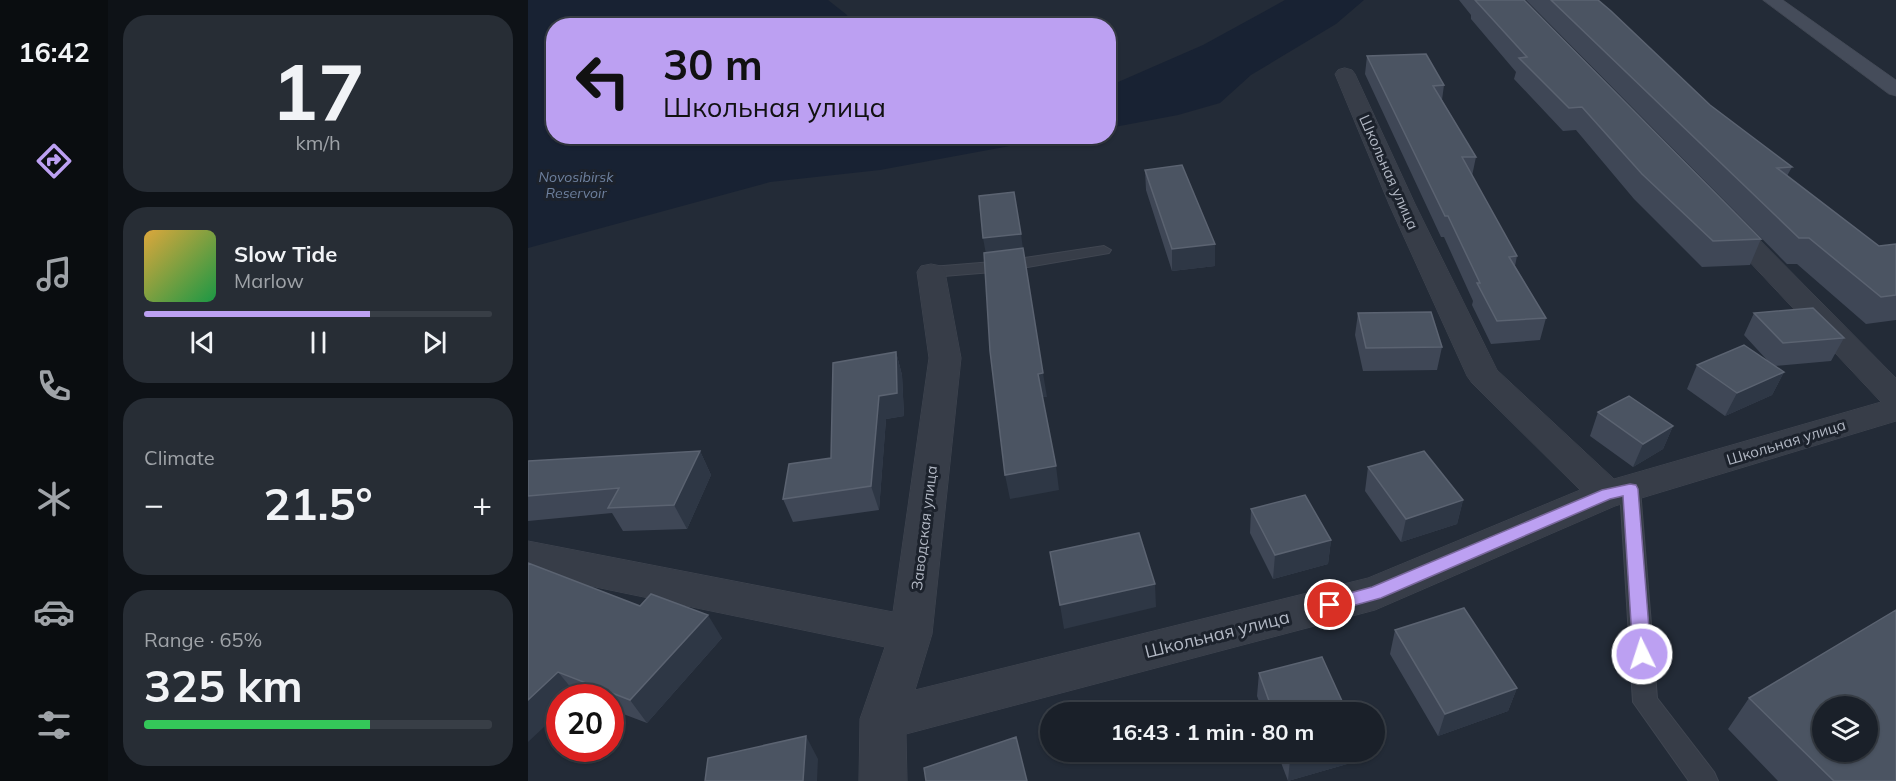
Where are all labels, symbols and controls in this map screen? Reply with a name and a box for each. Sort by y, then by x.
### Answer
text: 16:42 [18,35,90,69]
text: 30 m [663,38,763,91]
text: 17 [271,42,365,140]
icon: left [564,42,642,120]
text: Школьная улица [663,90,886,124]
street label: Школьная улица [1355,112,1423,232]
text: km/h [295,130,341,155]
icon: directions [33,140,75,182]
water label: Novosibirsk Reservoir [539,168,614,202]
text: Slow Tide [234,240,337,268]
icon: music [33,253,75,295]
text: Marlow [234,268,304,293]
icon: previous [186,326,219,359]
icon: pause [302,326,335,359]
icon: next [418,326,451,359]
icon: phone [33,365,75,407]
street label: Школьная улица [1724,415,1848,469]
text: Climate [144,445,215,470]
street label: Заводская улица [907,464,941,592]
text: 21.5° [263,475,373,531]
icon: climate [33,478,75,520]
text: − [144,483,164,524]
text: + [472,483,492,524]
pin [1304,579,1355,630]
icon: arrive [1313,588,1346,621]
icon: car [33,591,75,633]
street label: Школьная улица [1142,605,1292,663]
position arrow [1610,622,1674,686]
text: Range · 65% [144,627,262,652]
text: 325 km [144,657,303,713]
speed limit sign: 20 [546,684,624,762]
map controls [1812,696,1878,762]
button: layers [1812,696,1878,762]
icon: filters [33,704,75,746]
text: 16:43 · 1 min · 80 m [1111,718,1314,746]

